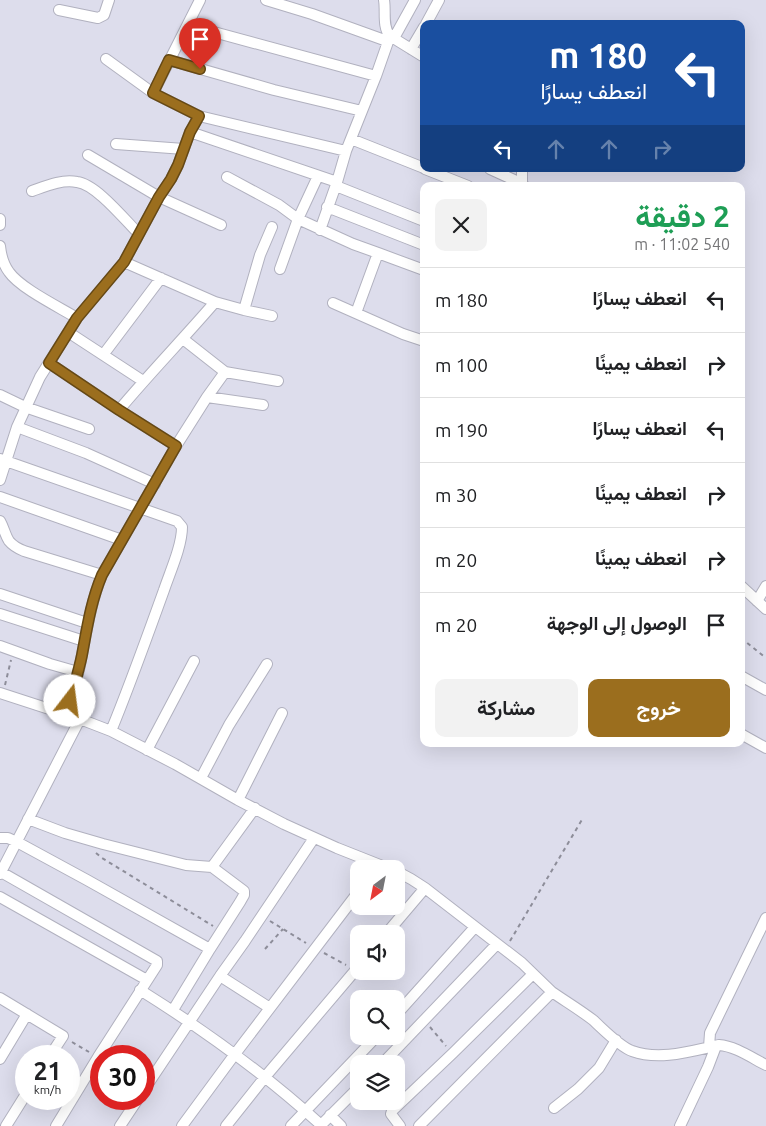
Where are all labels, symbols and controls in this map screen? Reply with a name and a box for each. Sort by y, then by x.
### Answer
pin [179,18,221,69]
icon: arrive [186,25,214,53]
text: 180 m [549,35,647,75]
icon: left [665,40,730,105]
text: انعطف يسارًا [540,78,647,103]
icon: left [489,135,517,163]
icon: ahead [542,135,570,163]
icon: ahead [595,135,623,163]
icon: right [648,135,676,163]
button: close [435,199,487,251]
text: 2 دقيقة [635,199,730,233]
text: 540 m · 11:02 [634,235,730,253]
icon: left [702,286,730,314]
text: انعطف يسارًا [593,287,687,309]
text: 180 m [435,289,488,311]
icon: right [702,351,730,379]
text: انعطف يمينًا [595,352,687,374]
text: 100 m [435,354,488,376]
icon: left [702,416,730,444]
text: انعطف يسارًا [593,417,687,439]
text: 190 m [435,419,488,441]
icon: right [702,481,730,509]
text: انعطف يمينًا [595,482,687,504]
text: 30 m [435,484,477,506]
icon: right [702,546,730,574]
text: انعطف يمينًا [595,547,687,569]
text: 20 m [435,549,477,571]
icon: arrive [702,611,730,639]
text: الوصول إلى الوجهة [547,612,687,634]
text: 20 m [435,614,477,636]
position arrow [43,674,95,726]
button: مشاركة [435,679,578,737]
button: خروج [588,679,730,737]
north arrow [350,860,405,915]
map controls [350,860,405,1110]
button: sound [350,925,405,980]
button: search [350,990,405,1045]
speed limit sign: 30 [90,1045,155,1110]
button: layers [350,1055,405,1110]
text: 21 [33,1057,62,1085]
text: km/h [34,1083,61,1096]

